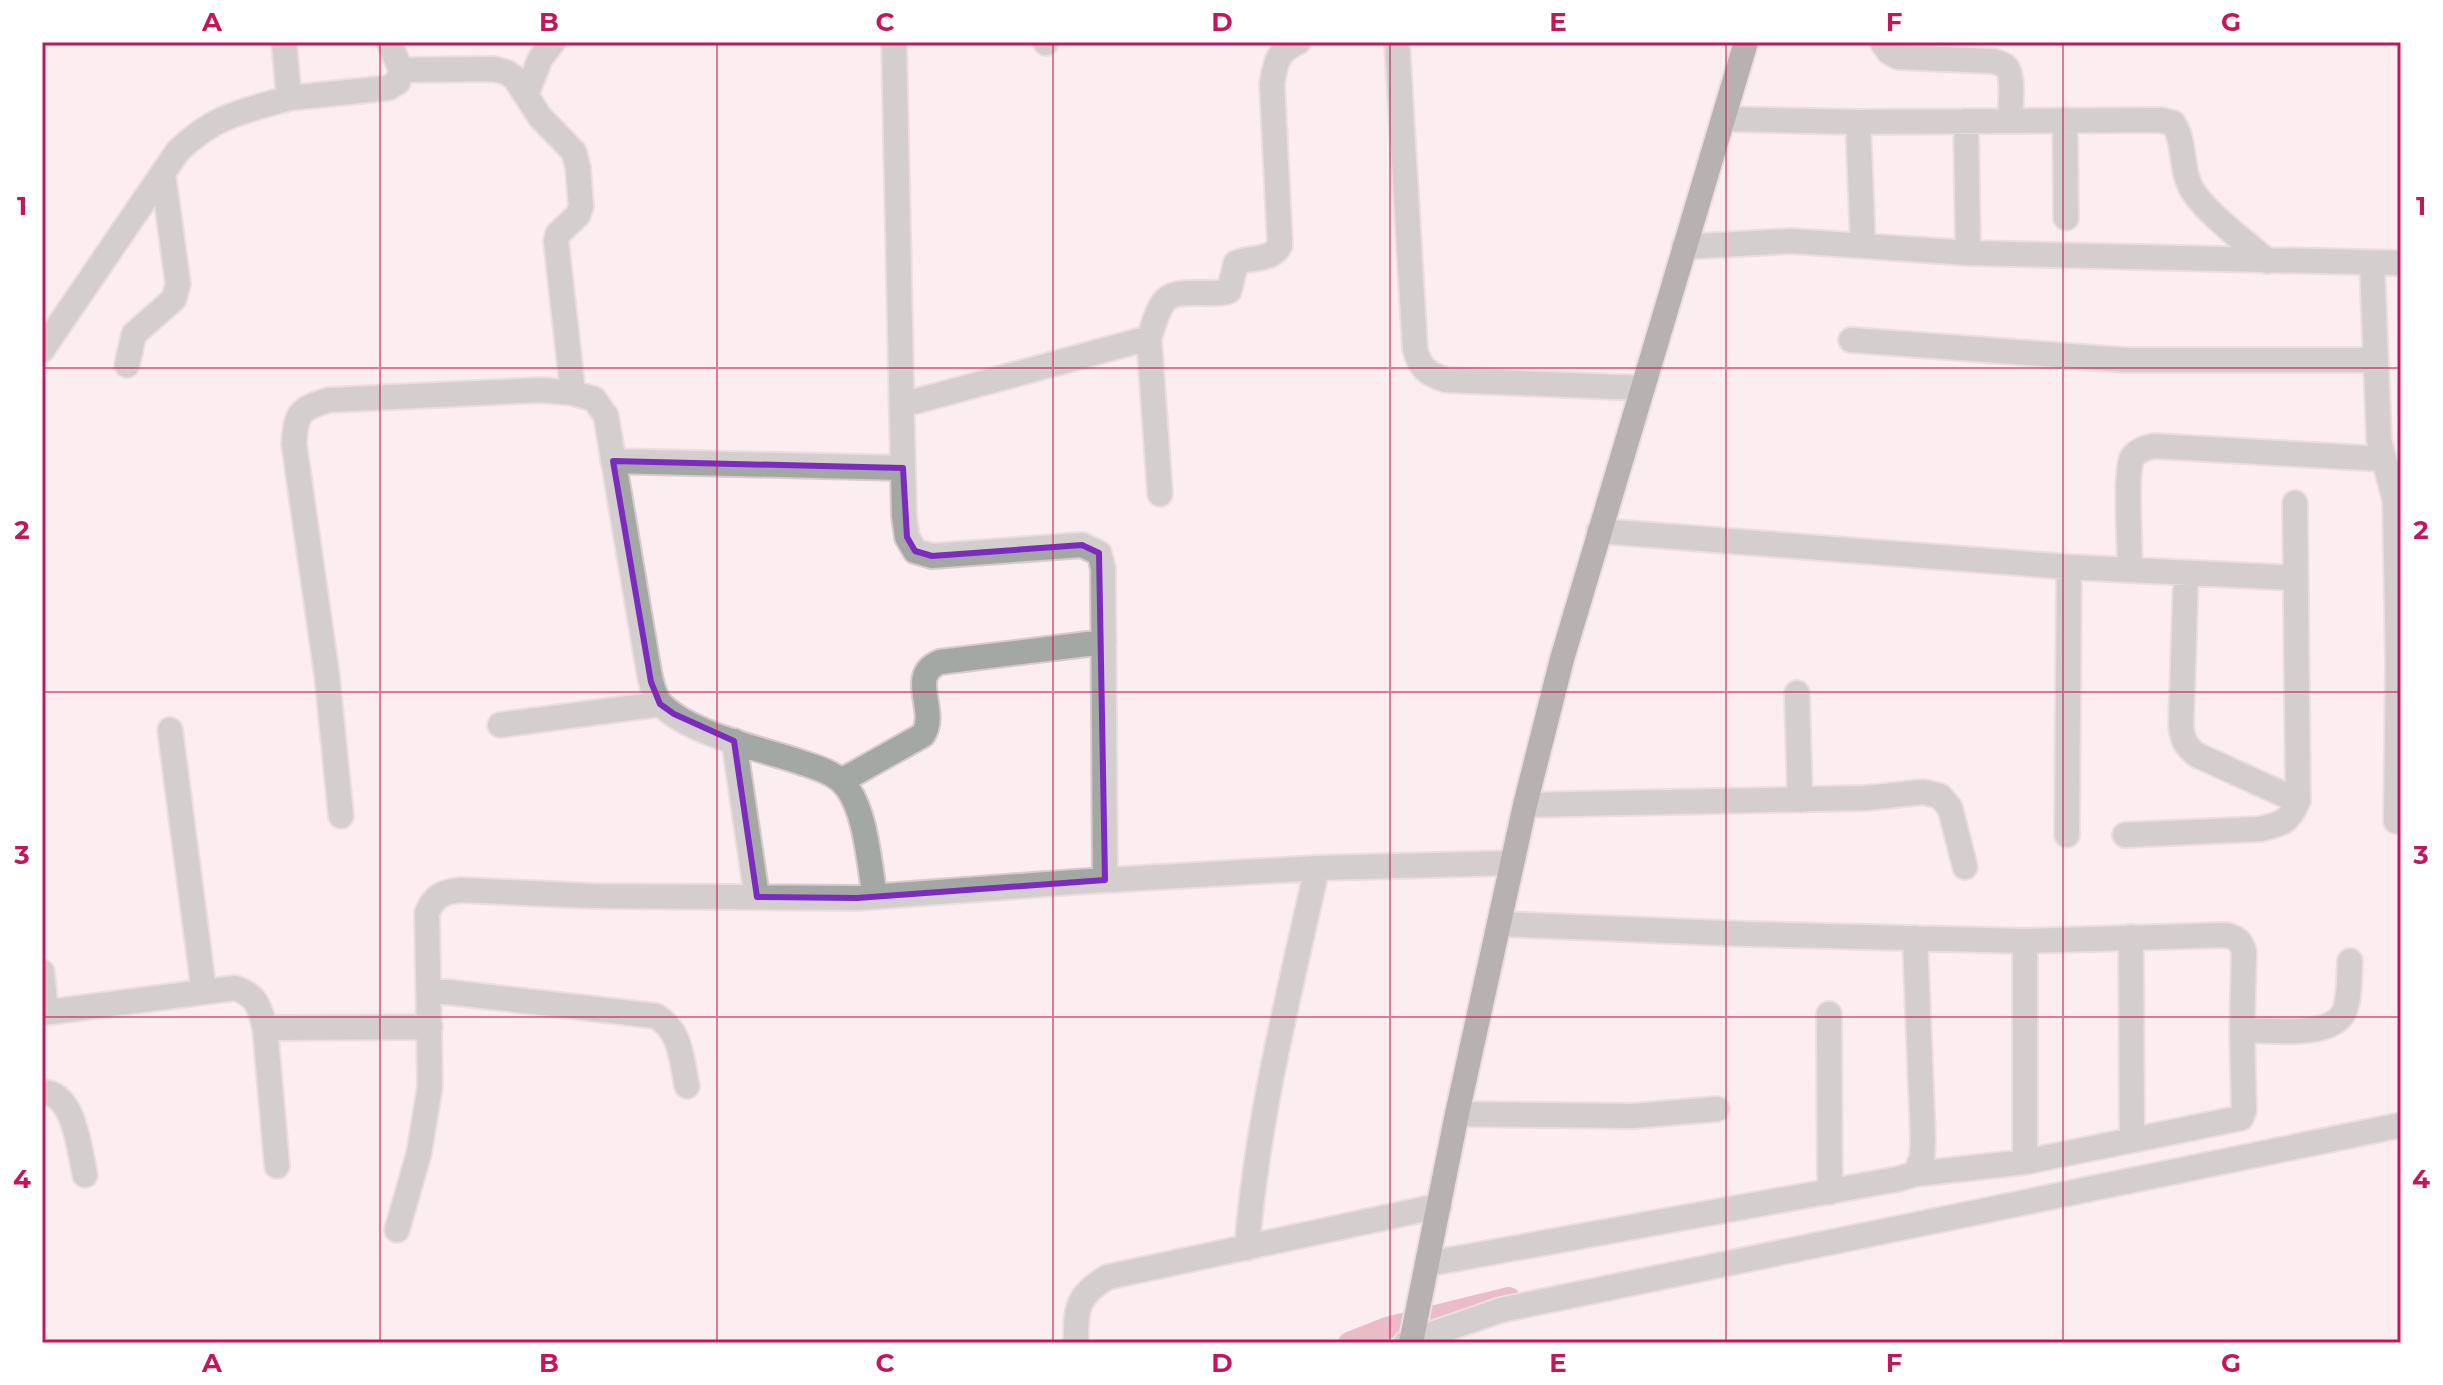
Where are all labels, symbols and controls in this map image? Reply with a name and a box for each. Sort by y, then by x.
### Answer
text: A [201,6,223,38]
text: B [539,6,559,38]
text: C [876,6,895,38]
text: D [1211,6,1233,38]
text: E [1549,6,1567,38]
text: F [1886,6,1902,38]
text: G [2221,6,2241,38]
text: 1 [17,190,27,222]
text: 1 [2416,190,2426,222]
text: 2 [14,514,30,546]
text: 2 [2413,514,2429,546]
text: 3 [13,839,30,871]
text: 3 [2412,839,2429,871]
text: 4 [13,1163,31,1195]
text: 4 [2412,1163,2430,1195]
text: A [201,1347,223,1379]
text: B [539,1347,559,1379]
text: C [876,1347,895,1379]
text: D [1211,1347,1233,1379]
text: E [1549,1347,1567,1379]
text: F [1886,1347,1902,1379]
text: G [2221,1347,2241,1379]

